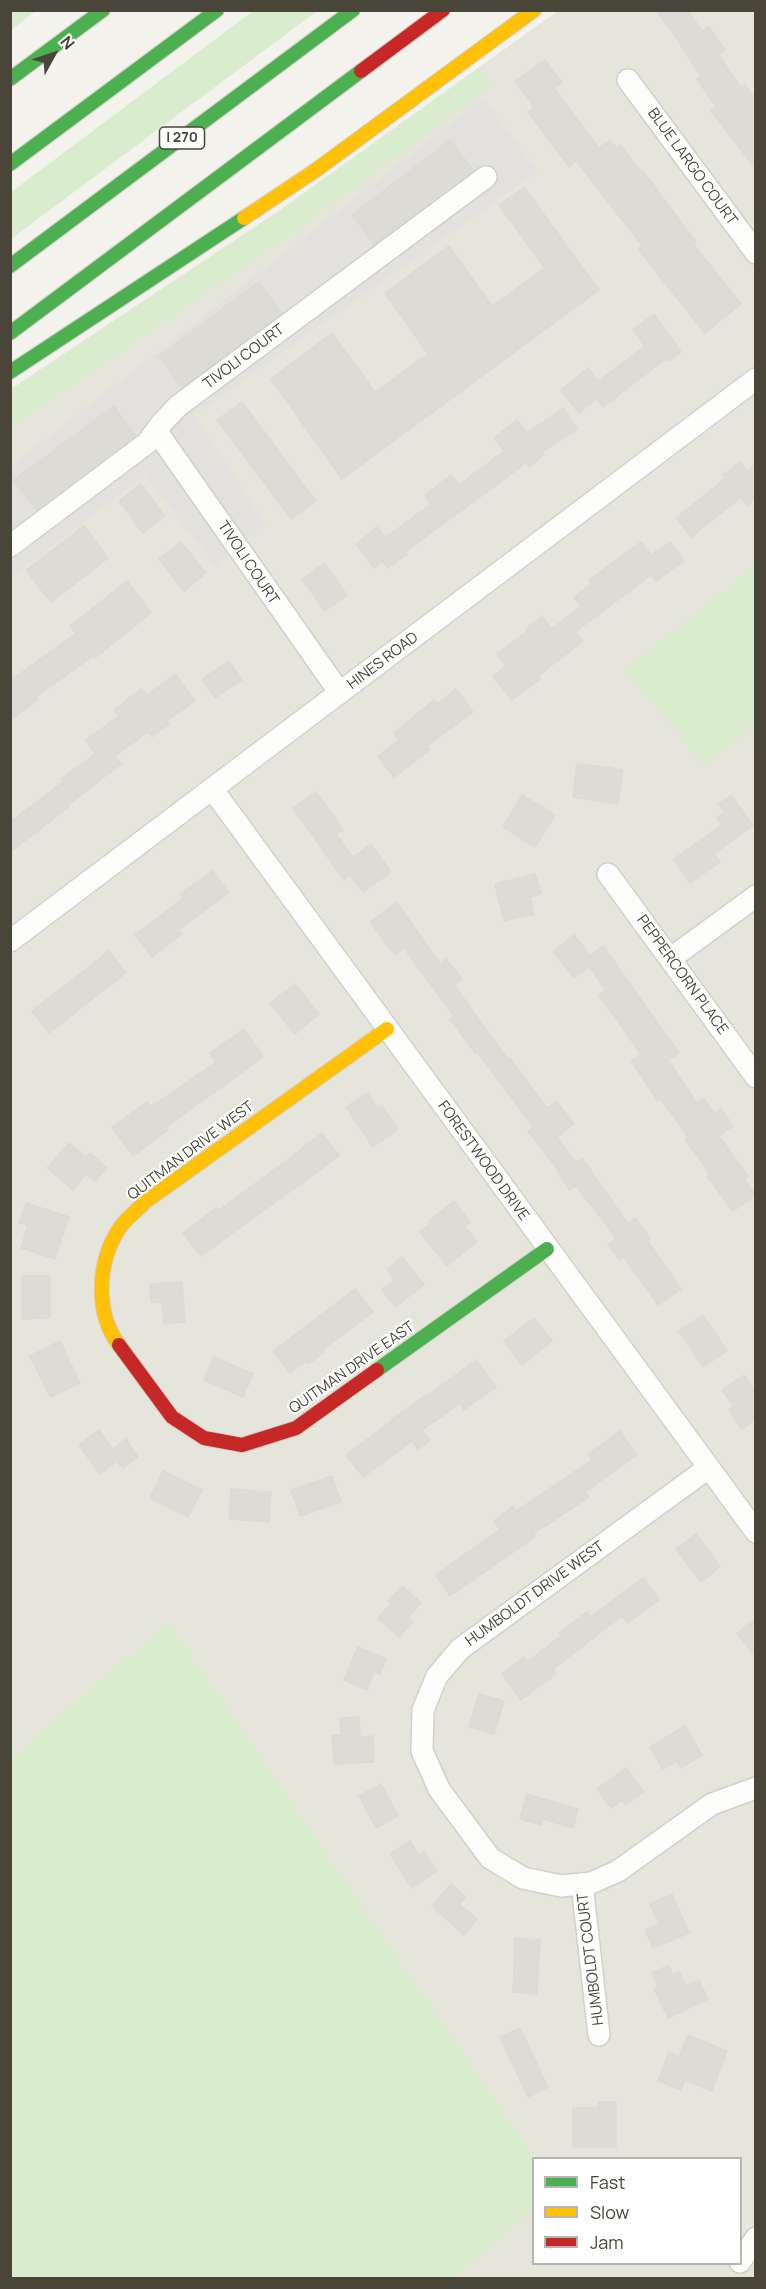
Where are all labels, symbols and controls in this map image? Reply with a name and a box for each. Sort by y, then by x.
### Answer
north arrow [24,24,84,84]
text: N [56,31,80,54]
street label: BLUE LARGO COURT [643,105,741,229]
road number: I 270 [160,127,204,149]
street label: TIVOLI COURT [200,321,288,393]
street label: TIVOLI COURT [213,518,283,608]
street label: HINES ROAD [344,629,422,693]
street label: PEPPERCORN PLACE [633,912,731,1038]
street label: QUITMAN DRIVE WEST [124,1098,258,1204]
street label: FORESTWOOD DRIVE [434,1098,532,1224]
street label: QUITMAN DRIVE EAST [286,1318,418,1418]
street label: HUMBOLDT DRIVE WEST [462,1538,608,1650]
street label: HUMBOLDT COURT [574,1892,608,2026]
legend [532,2157,742,2265]
text: Fast [590,2170,625,2194]
text: Slow [590,2200,629,2224]
text: Jam [590,2230,624,2254]

